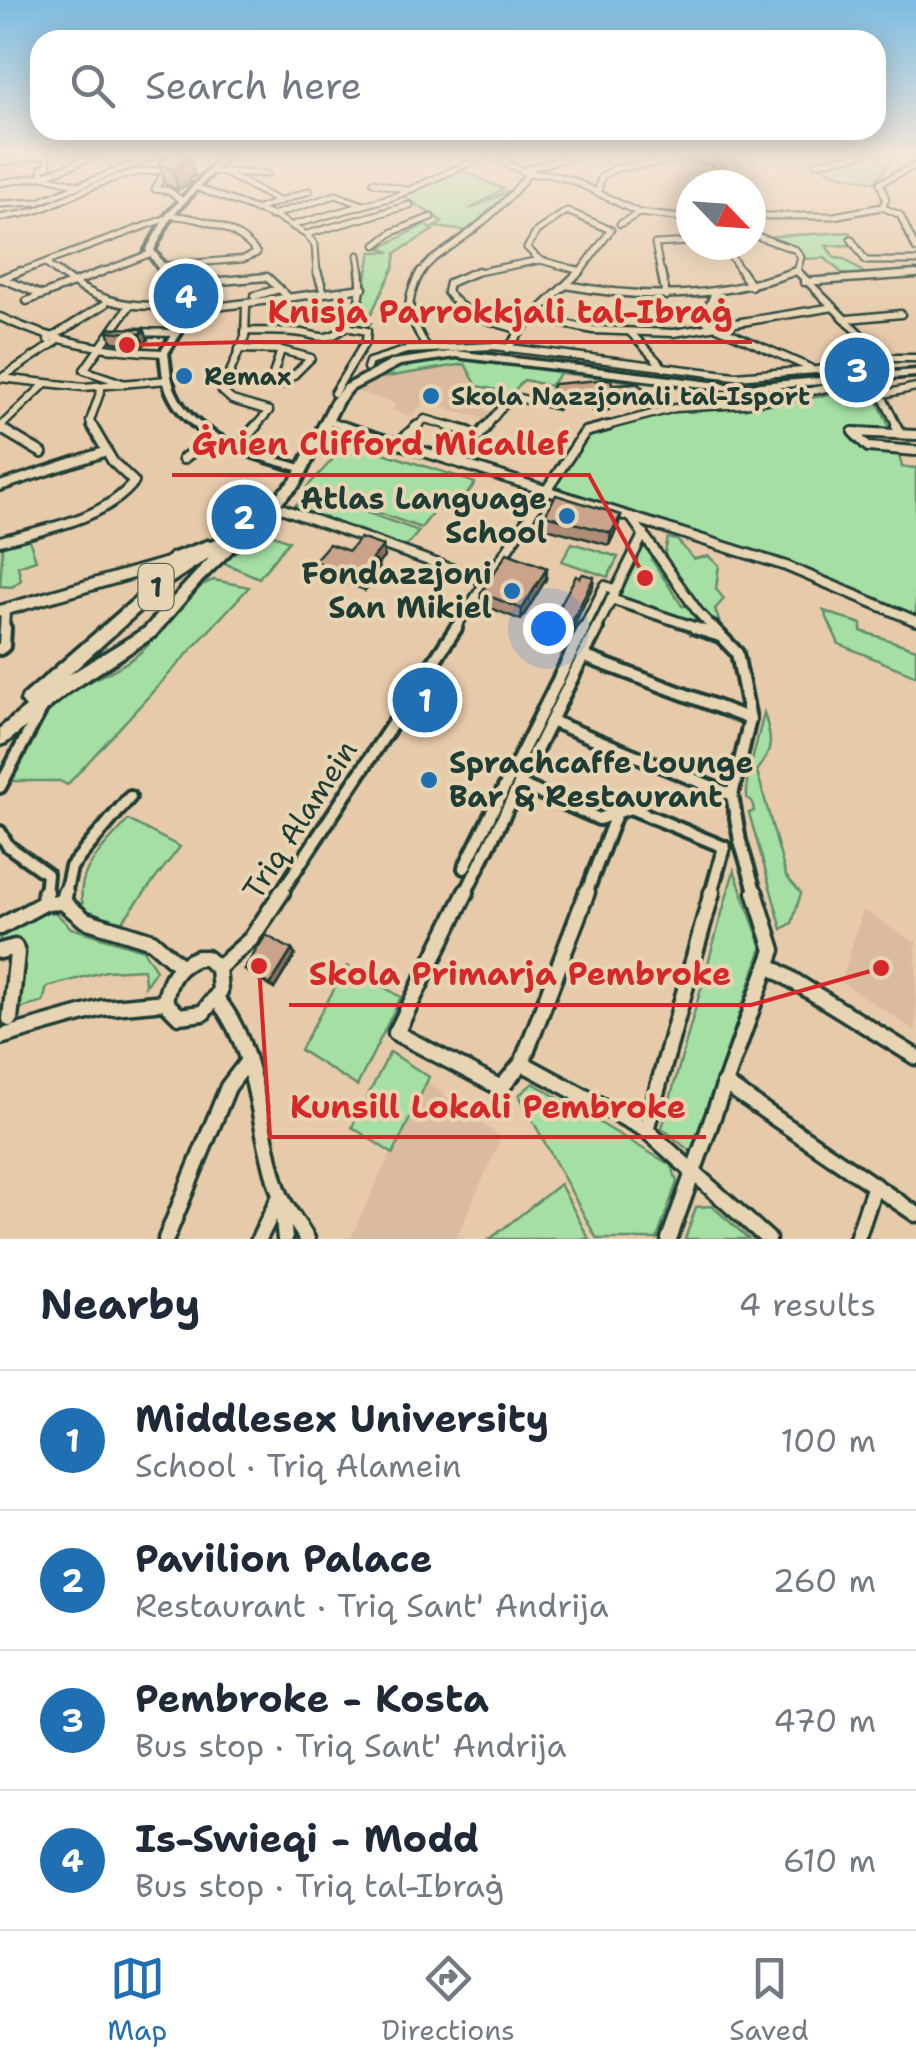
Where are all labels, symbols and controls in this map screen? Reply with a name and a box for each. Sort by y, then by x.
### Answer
search box [30,30,886,140]
icon: search [65,58,120,113]
text: Search here [145,60,362,111]
north arrow [676,170,766,260]
pin: 4 [154,258,218,334]
callout: Knisja Parrokkjali tal-Ibraġ [247,280,752,342]
text: Knisja Parrokkjali tal-Ibraġ [267,290,733,333]
pin: 3 [824,332,890,408]
place label: Remax [204,359,291,393]
marker: Remax [173,365,195,387]
place label: Skola Nazzjonali tal-Isport [451,379,810,413]
marker: Skola Nazzjonali tal-Isport [420,385,442,407]
callout: Ġnien Clifford Micallef [172,413,589,475]
text: Ġnien Clifford Micallef [191,422,569,465]
place label: Atlas Language School [300,478,547,553]
pin: 2 [212,480,276,554]
marker: Atlas Language School [556,505,578,527]
place label: Fondazzjoni San Mikiel [301,553,492,628]
road number: 1 [138,564,174,610]
marker: Fondazzjoni San Mikiel [501,580,523,602]
your location [523,603,574,654]
pin: 1 [392,662,458,738]
street label: Triq Alamein [233,732,367,908]
place label: Sprachcaffe Lounge Bar & Restaurant [449,742,753,817]
marker: Sprachcaffe Lounge Bar & Restaurant [418,769,440,791]
callout: Skola Primarja Pembroke [289,943,751,1005]
text: Skola Primarja Pembroke [309,952,731,995]
callout: Kunsill Lokali Pembroke [270,1075,706,1137]
text: Kunsill Lokali Pembroke [290,1085,686,1128]
text: Nearby [40,1276,200,1332]
text: 4 results [739,1283,876,1326]
text: Middlesex University [135,1393,549,1444]
text: 1 [65,1419,80,1462]
text: 100 m [780,1419,876,1462]
text: School · Triq Alamein [135,1444,461,1487]
text: Pavilion Palace [135,1533,433,1584]
text: 2 [61,1559,84,1602]
text: 260 m [773,1559,876,1602]
text: Restaurant · Triq Sant' Andrija [135,1584,609,1627]
text: Pembroke - Kosta [135,1673,489,1724]
text: 3 [61,1699,84,1742]
text: 470 m [773,1699,876,1742]
text: Bus stop · Triq Sant' Andrija [135,1724,566,1767]
text: Is-Swieqi - Modd [135,1813,479,1864]
text: 4 [61,1839,84,1882]
text: 610 m [783,1839,876,1882]
text: Bus stop · Triq tal-Ibraġ [135,1864,504,1907]
tab: Map [107,1951,167,2049]
tab: Directions [382,1951,515,2049]
tab: Saved [729,1951,809,2049]

